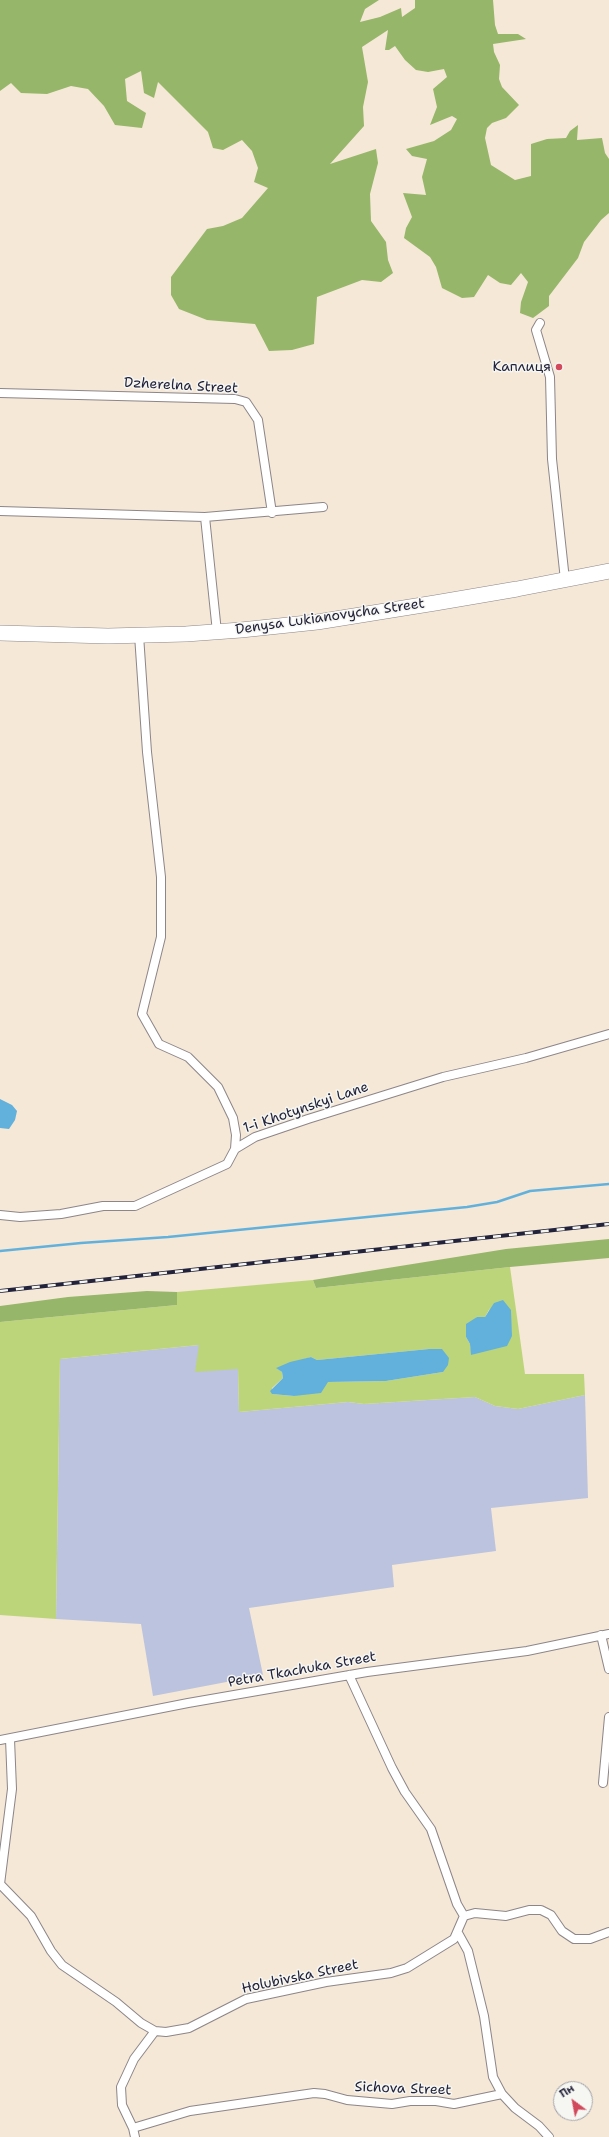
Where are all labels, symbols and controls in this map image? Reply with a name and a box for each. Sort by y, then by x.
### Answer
place label: Каплиця [493,359,551,375]
marker: Каплиця [554,362,564,372]
street label: Dzherelna Street [124,375,238,397]
street label: Denysa Lukianovycha Street [234,595,426,639]
street label: 1-i Khotynskyi Lane [241,1079,371,1137]
street label: Petra Tkachuka Street [227,1649,377,1691]
street label: Holubivska Street [240,1956,360,1998]
street label: Sichova Street [354,2079,452,2099]
north arrow [553,2081,593,2121]
text: Пн [557,2081,577,2101]

